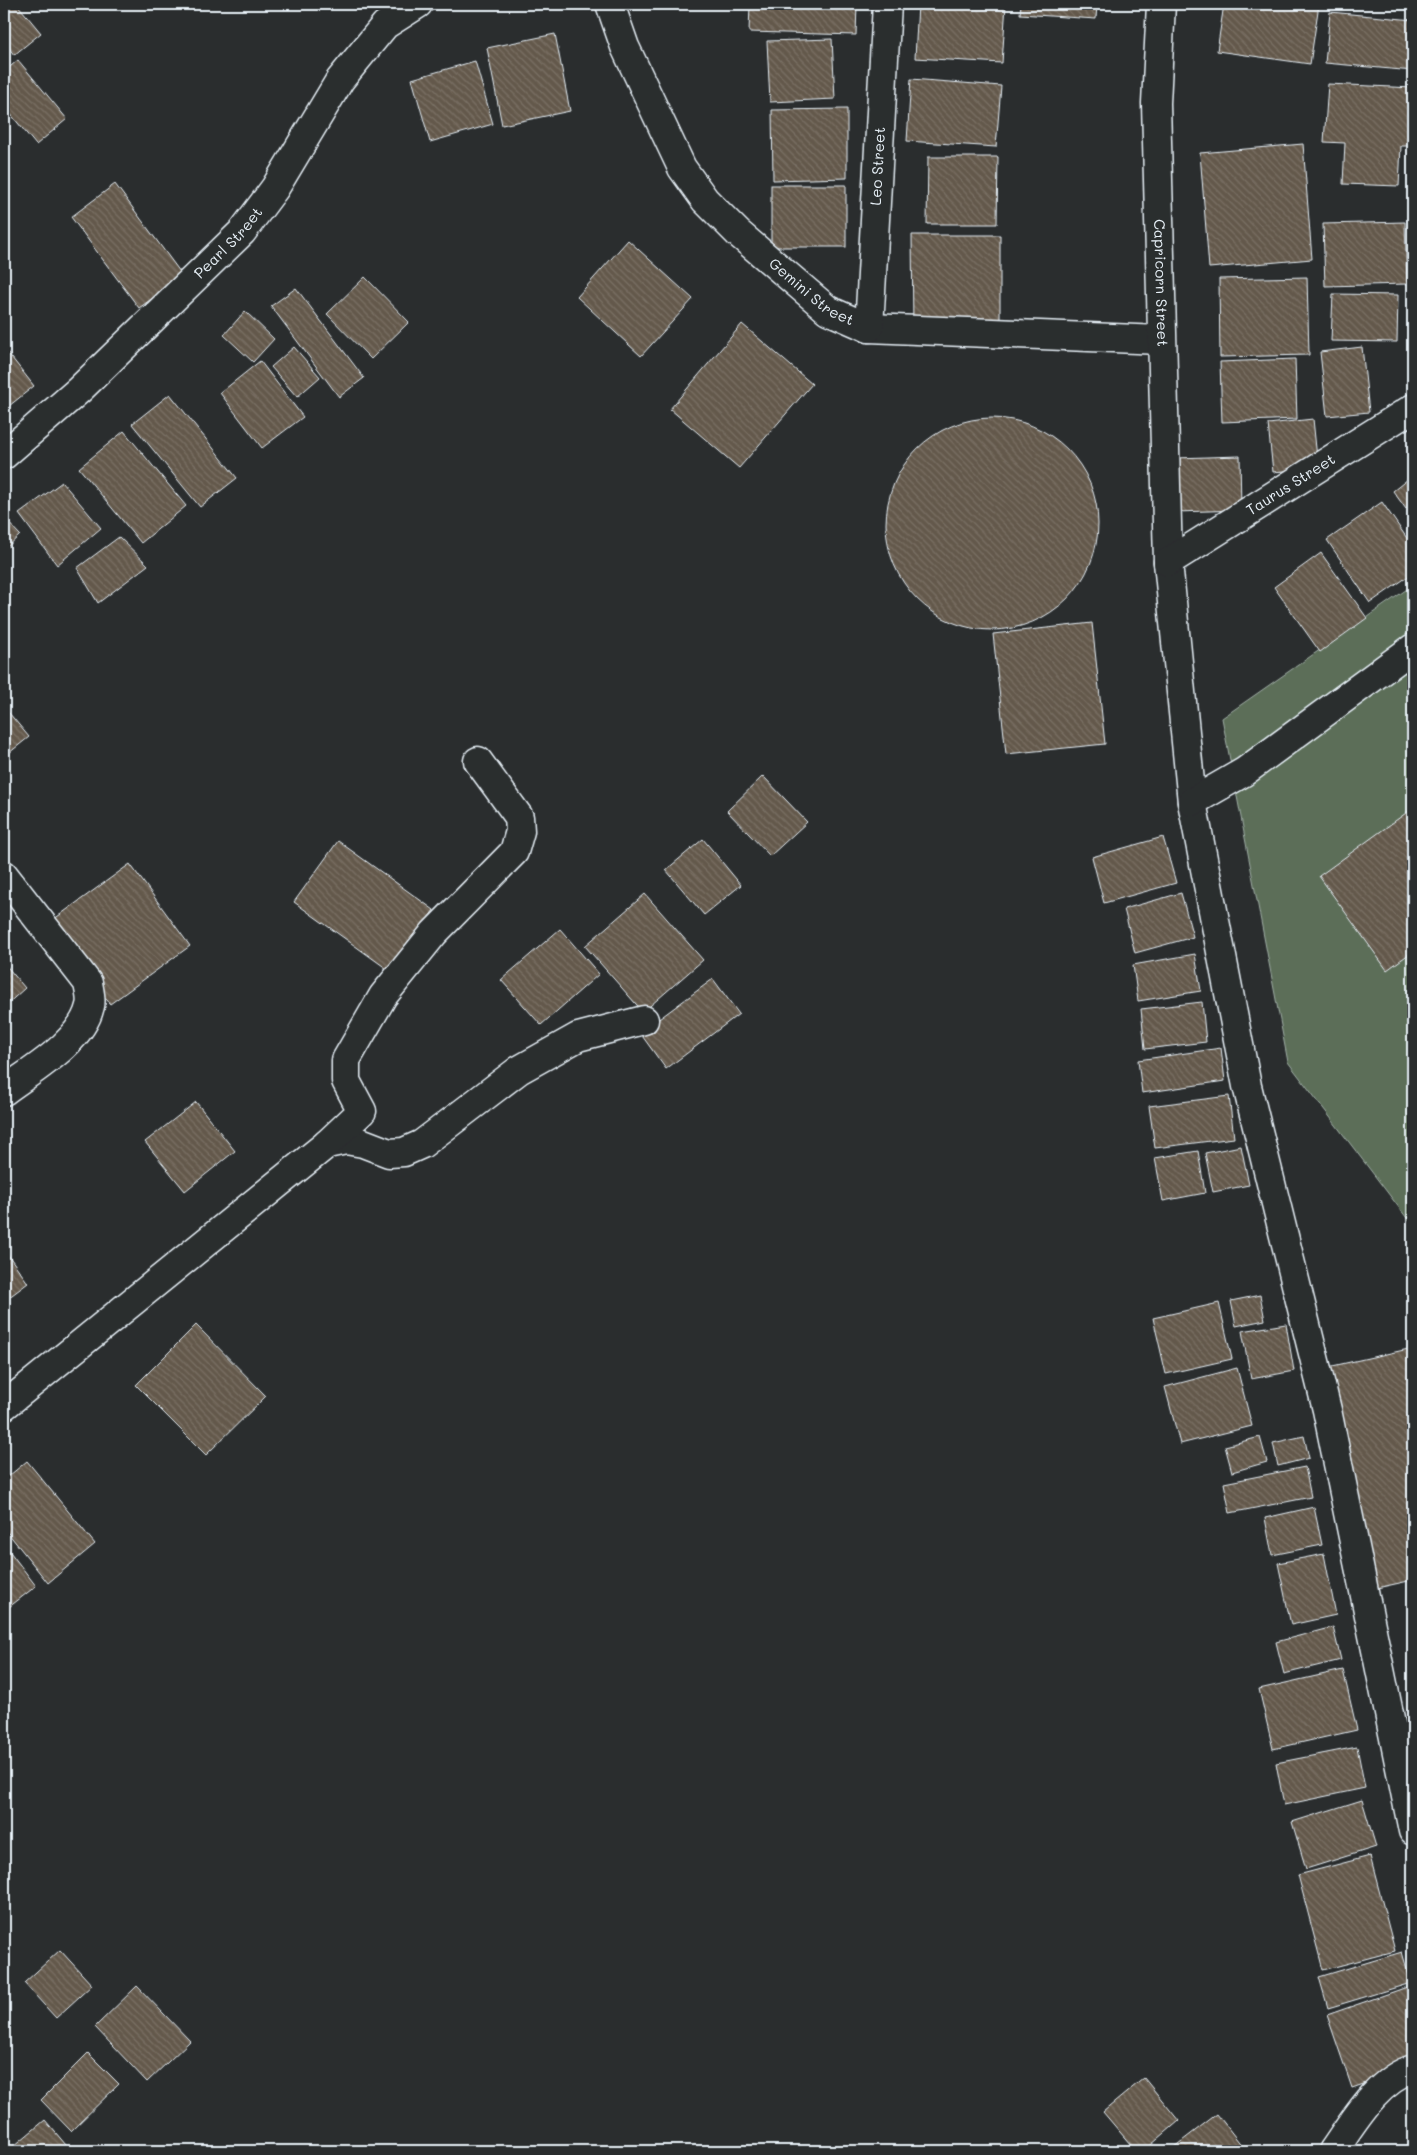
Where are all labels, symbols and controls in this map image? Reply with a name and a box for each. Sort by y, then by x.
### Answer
street label: Leo Street [865,126,889,206]
street label: Pearl Street [189,203,266,282]
street label: Capricorn Street [1150,219,1173,347]
street label: Gemini Street [765,253,858,329]
street label: Taurus Street [1242,448,1339,519]

